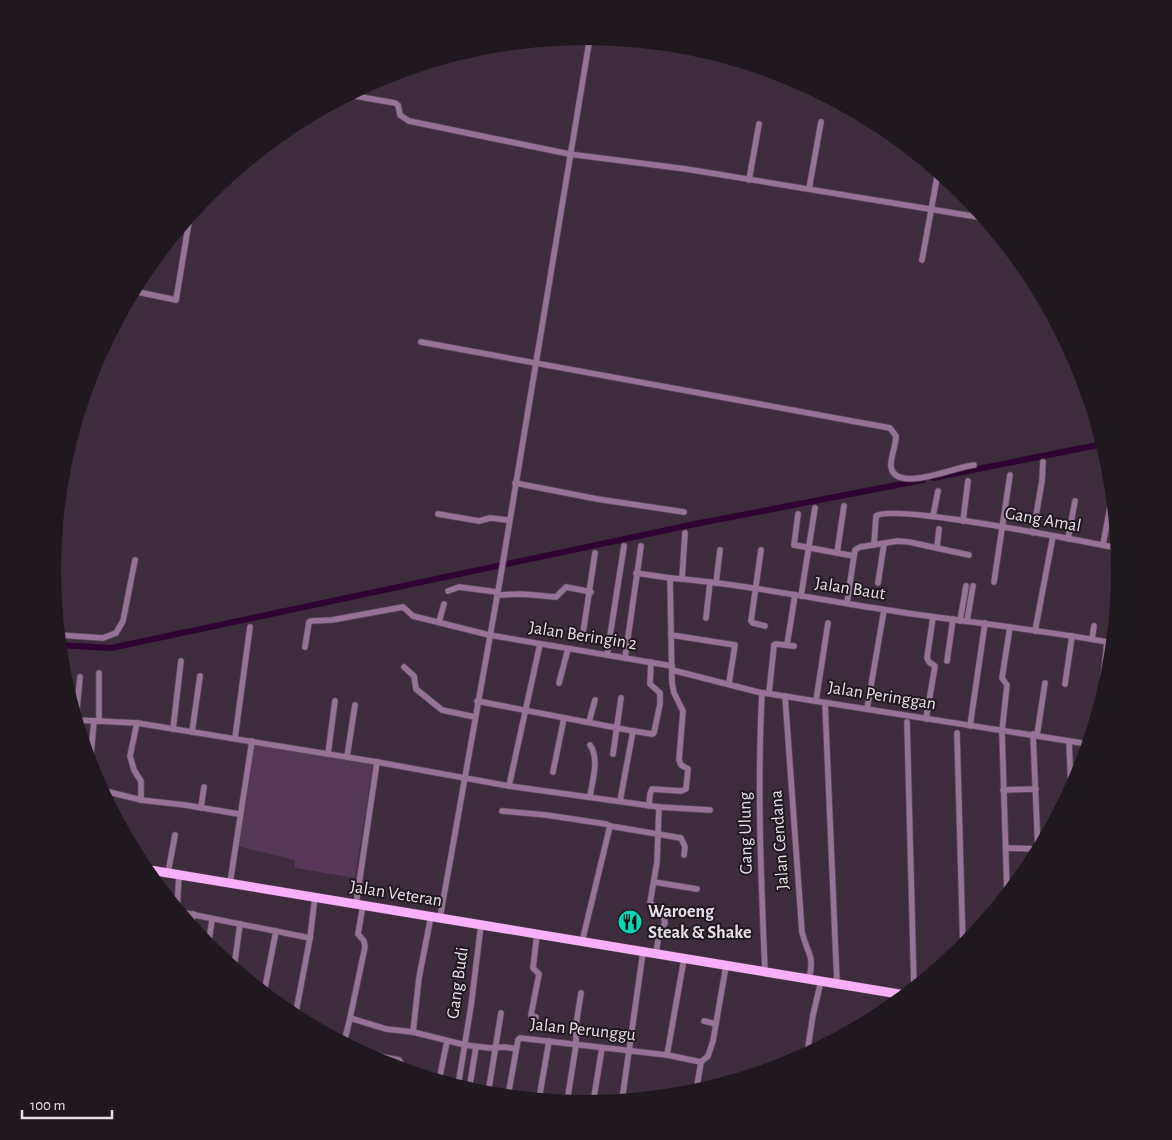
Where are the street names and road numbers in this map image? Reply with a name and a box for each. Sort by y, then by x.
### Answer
street label: Gang Amal [1003,504,1083,536]
street label: Jalan Baut [813,575,887,604]
street label: Jalan Beringin 2 [528,619,638,653]
street label: Jalan Peringgan [827,679,937,713]
street label: Jalan Cendana [768,789,792,891]
street label: Gang Ulung [736,791,756,874]
street label: Jalan Veteran [349,878,443,910]
street label: Gang Budi [444,946,472,1020]
street label: Jalan Perunggu [529,1016,637,1044]

